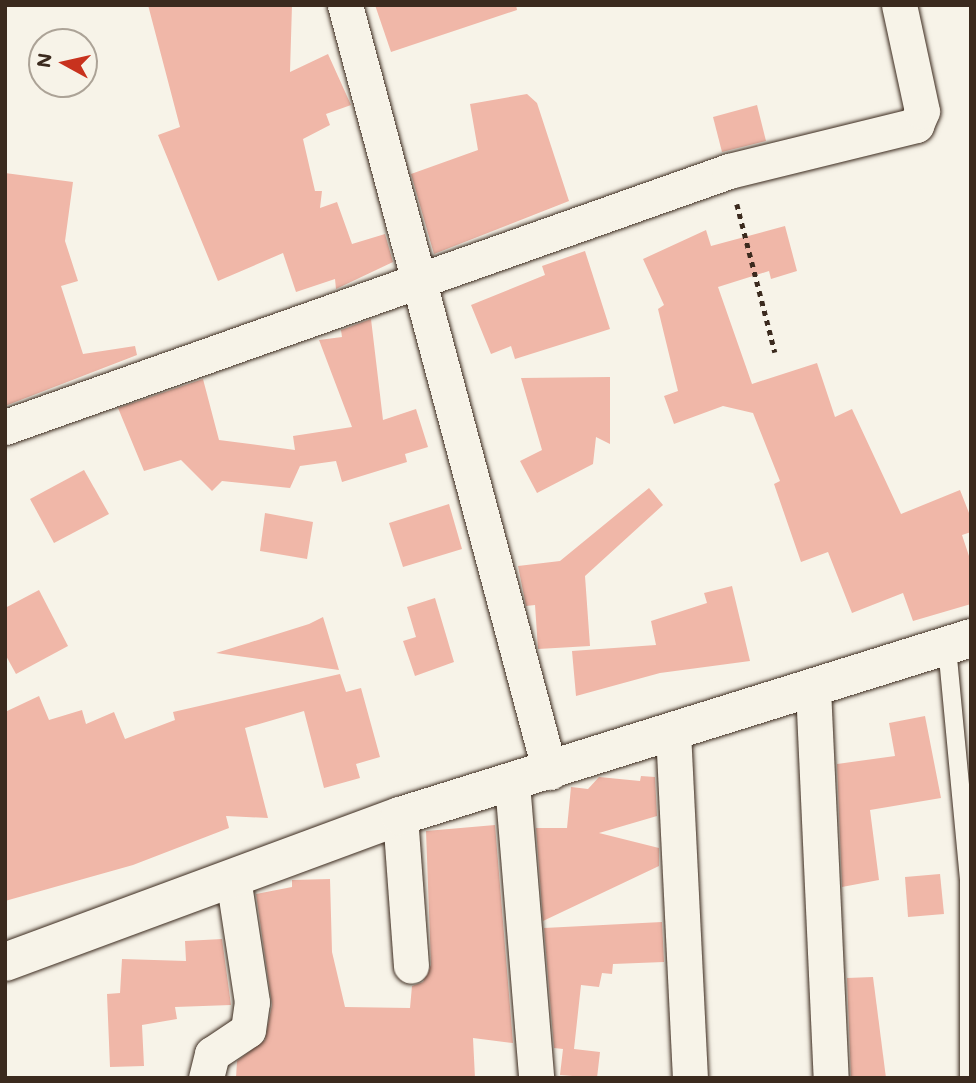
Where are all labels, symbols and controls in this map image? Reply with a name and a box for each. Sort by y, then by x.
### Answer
north arrow [28,28,98,98]
text: N [30,51,57,69]

